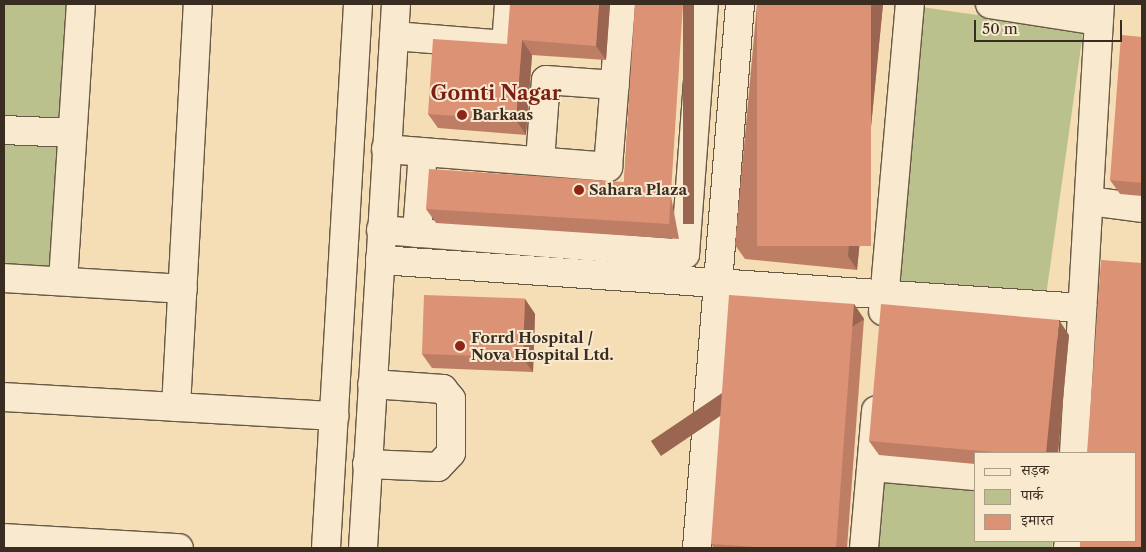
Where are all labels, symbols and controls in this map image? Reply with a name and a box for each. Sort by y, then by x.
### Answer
scale bar [976,10,1124,42]
text: 50 m [982,19,1018,38]
district label: Gomti Nagar [431,81,561,105]
place label: Barkaas [472,106,533,124]
marker: Barkaas [456,109,468,121]
place label: Sahara Plaza [589,181,687,199]
marker: Sahara Plaza [573,184,585,196]
place label: Forrd Hospital / Nova Hospital Ltd. [471,328,614,363]
marker: Forrd Hospital / Nova Hospital Ltd. [453,339,467,353]
legend [974,452,1136,542]
text: सड़क [1021,460,1049,479]
text: पार्क [1021,485,1043,504]
text: इमारत [1021,510,1054,529]

